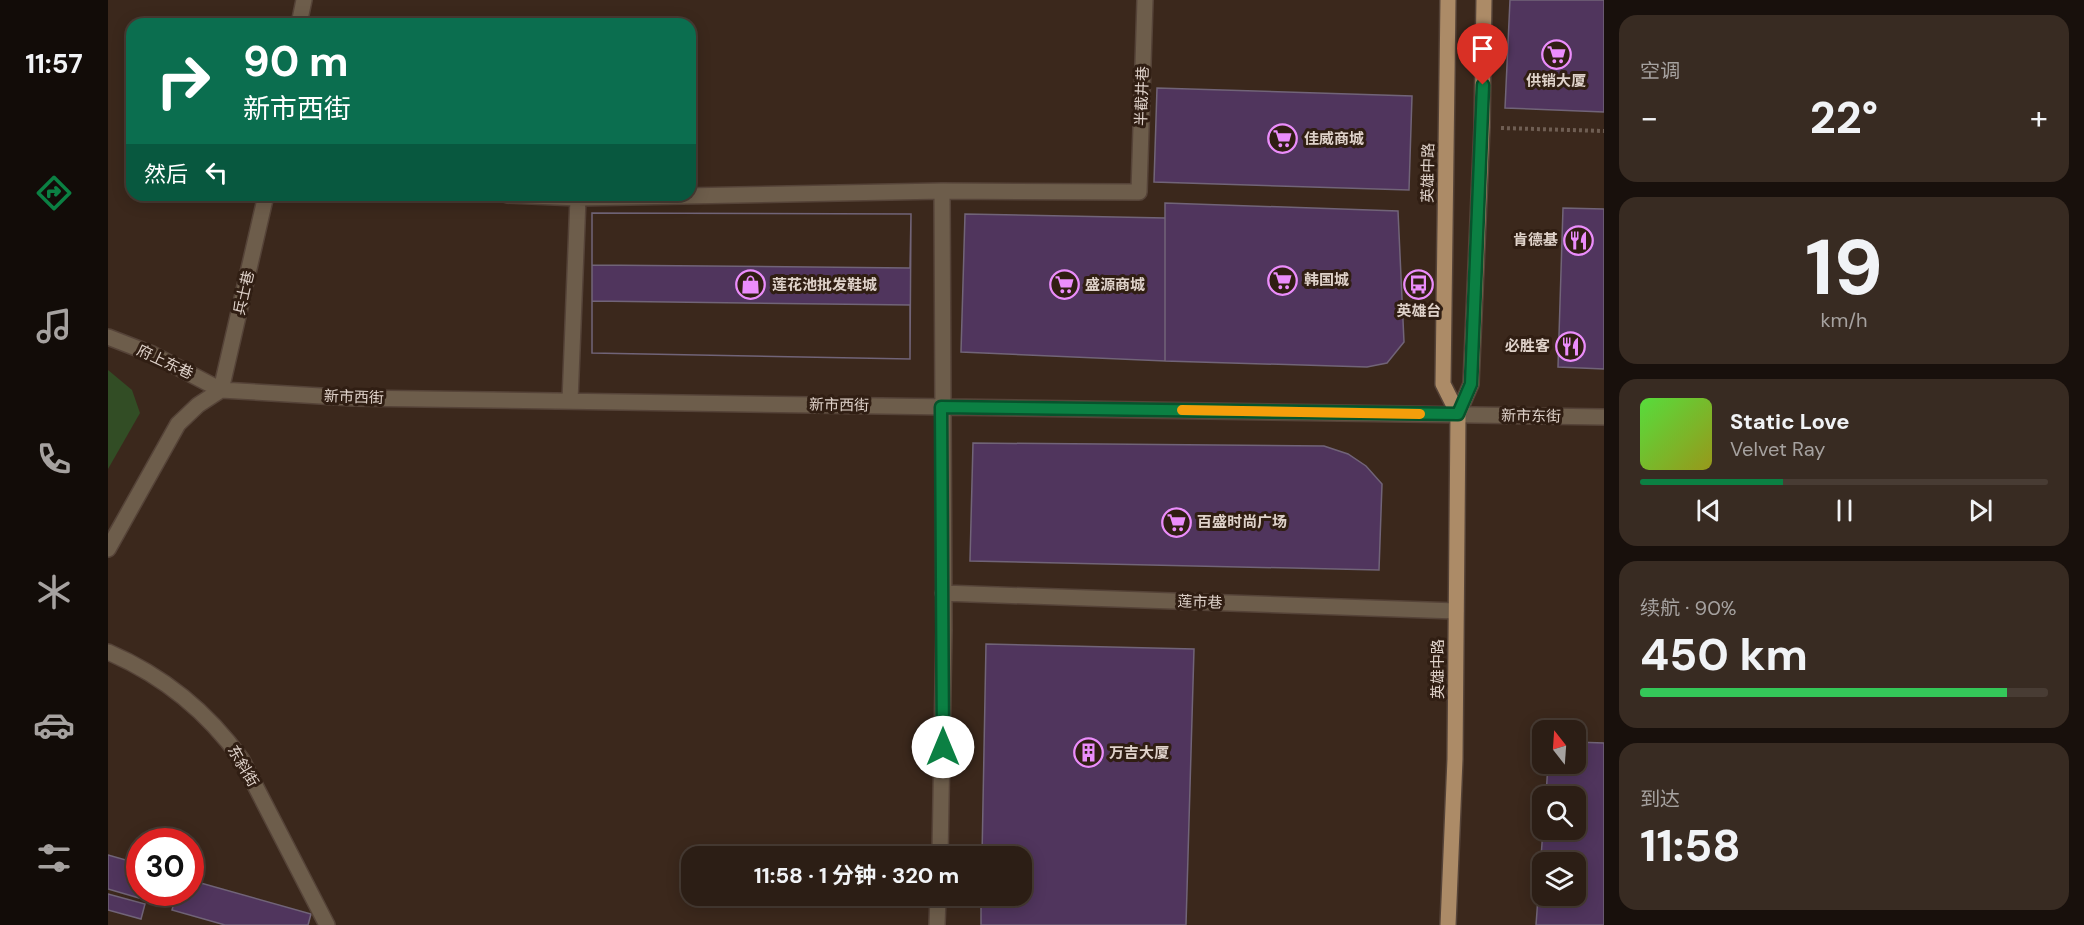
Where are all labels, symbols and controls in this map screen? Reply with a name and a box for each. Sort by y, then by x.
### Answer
pin [1457,23,1508,85]
icon: arrive [1466,32,1499,65]
text: 90 m [243,34,349,89]
supermarket icon: 供销大厦 [1540,38,1572,70]
icon: right [144,42,222,120]
text: 11:57 [25,46,83,81]
text: 空调 [1640,58,1680,84]
street label: 半截井巷 [1131,66,1153,126]
place label: 供销大厦 [1526,71,1586,91]
text: 22° [1810,88,1878,147]
text: 新市西街 [243,91,351,126]
text: − [1640,96,1658,139]
text: + [2030,96,2048,139]
supermarket icon: 佳威商城 [1267,123,1299,155]
place label: 佳威商城 [1304,129,1364,149]
street label: 英雄中路 [1417,143,1439,203]
icon: left [200,156,233,189]
text: 然后 [144,160,188,189]
icon: directions [33,172,75,214]
text: 19 [1805,217,1883,318]
restaurant icon: 肯德基 [1563,224,1595,256]
place label: 肯德基 [1513,230,1558,250]
supermarket icon: 韩国城 [1267,264,1299,296]
bus stop icon: 英雄台 [1403,268,1435,300]
street label: 兵士巷 [229,269,259,317]
shop icon: 莲花池批发鞋城 [735,269,767,301]
supermarket icon: 盛源商城 [1048,269,1080,301]
place label: 韩国城 [1304,270,1349,290]
place label: 莲花池批发鞋城 [772,275,877,295]
place label: 盛源商城 [1085,275,1145,295]
place label: 英雄台 [1396,301,1442,321]
icon: music [33,305,75,347]
text: km/h [1820,307,1868,333]
restaurant icon: 必胜客 [1555,330,1587,362]
place label: 必胜客 [1505,336,1550,356]
street label: 府上东巷 [134,340,196,384]
street label: 新市西街 [324,386,384,408]
street label: 新市西街 [809,394,869,416]
street label: 新市东街 [1501,405,1561,427]
text: Static Love [1730,407,1850,436]
text: Velvet Ray [1730,436,1825,462]
icon: phone [33,438,75,480]
icon: previous [1692,494,1725,527]
icon: pause [1828,494,1861,527]
icon: next [1964,494,1997,527]
supermarket icon: 百盛时尚广场 [1160,506,1192,538]
place label: 百盛时尚广场 [1197,512,1287,532]
icon: climate [33,571,75,613]
street label: 莲市巷 [1177,591,1223,613]
text: 续航 · 90% [1640,595,1737,621]
text: 450 km [1640,625,1808,684]
street label: 英雄中路 [1428,639,1448,699]
icon: car [33,704,75,746]
position arrow [911,715,975,779]
north arrow [1532,720,1586,774]
map controls [1532,720,1586,906]
building icon: 万吉大厦 [1072,737,1104,769]
street label: 东斜街 [223,742,263,790]
place label: 万吉大厦 [1109,743,1169,763]
button: search [1532,786,1586,840]
text: 到达 [1640,786,1680,812]
text: 11:58 [1640,816,1741,875]
speed limit sign: 30 [126,828,204,906]
icon: filters [33,837,75,879]
button: layers [1532,852,1586,906]
text: 11:58 · 1 分钟 · 320 m [754,861,959,890]

